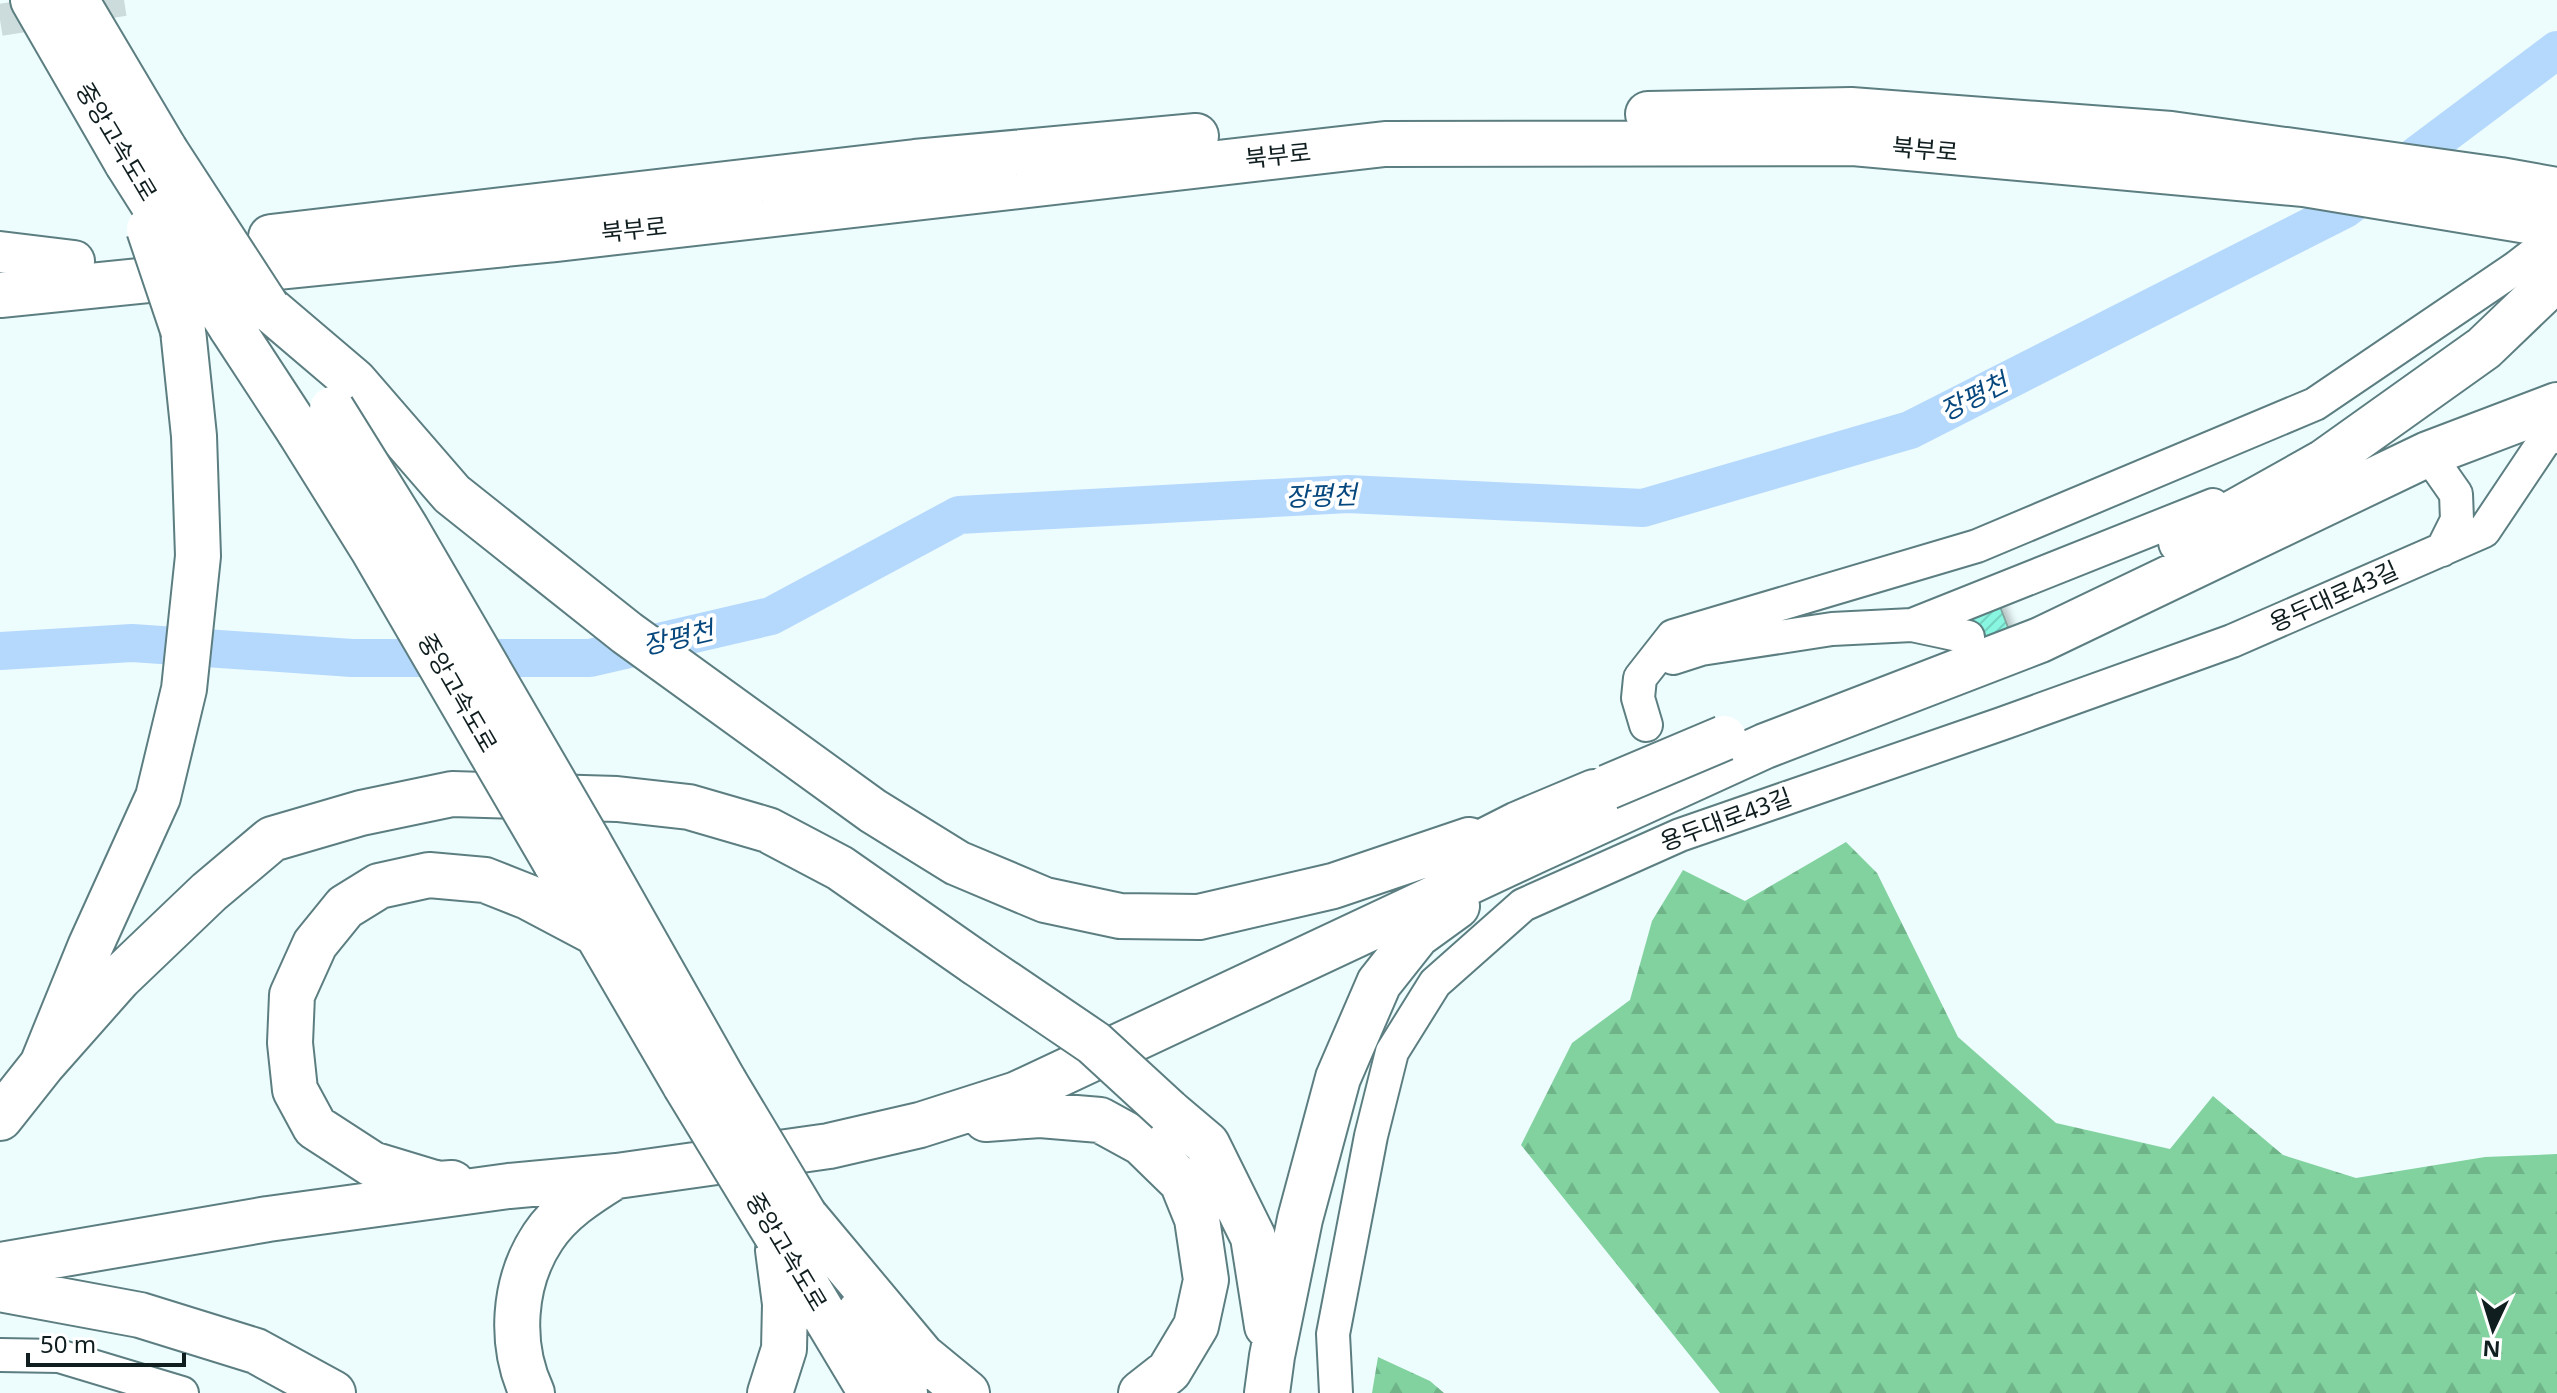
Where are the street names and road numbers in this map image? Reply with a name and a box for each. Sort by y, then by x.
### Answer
street label: 중앙고속도로 [69,76,166,207]
street label: 북부로 [1891,129,1960,168]
street label: 북부로 [1243,135,1313,174]
street label: 북부로 [599,209,669,248]
street label: 용두대로43길 [2264,553,2403,639]
street label: 중앙고속도로 [411,627,506,758]
street label: 용두대로43길 [1655,780,1796,858]
street label: 중앙고속도로 [739,1186,836,1317]

